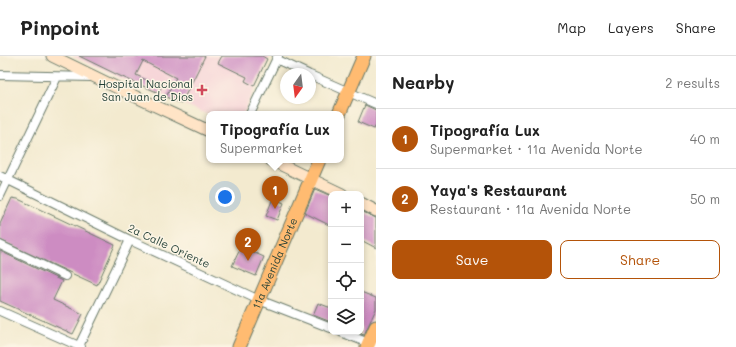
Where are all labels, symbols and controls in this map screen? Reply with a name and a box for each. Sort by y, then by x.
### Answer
text: Pinpoint [20,15,100,40]
text: Map [557,18,586,37]
text: Layers [608,18,654,37]
text: Share [676,18,716,37]
north arrow [280,68,316,104]
text: Nearby [392,71,454,93]
text: 2 results [665,74,720,91]
place label: Hospital Nacional San Juan de Dios [98,76,193,104]
marker: Hospital Nacional San Juan de Dios [196,84,208,96]
popup [206,111,344,163]
text: Tipografía Lux [220,119,330,139]
text: Tipografía Lux [430,120,540,140]
text: 1 [402,130,408,147]
text: 40 m [690,130,720,147]
text: Supermarket [220,139,303,156]
text: Supermarket · 11a Avenida Norte [430,140,642,157]
pin: 1 [262,176,288,209]
text: Yaya's Restaurant [430,180,567,200]
your location [215,187,235,207]
text: 2 [401,190,409,207]
text: 50 m [690,190,720,207]
map controls [328,191,364,335]
button: + [328,191,364,227]
text: Restaurant · 11a Avenida Norte [430,200,631,217]
street label: 11a Avenida Norte [248,215,301,311]
street label: 2a Calle Oriente [126,220,213,271]
button: − [328,227,364,263]
pin: 2 [235,228,261,261]
button: Save [392,240,552,279]
button: Share [560,240,720,279]
button: locate [328,263,364,299]
button: layers [328,299,364,335]

